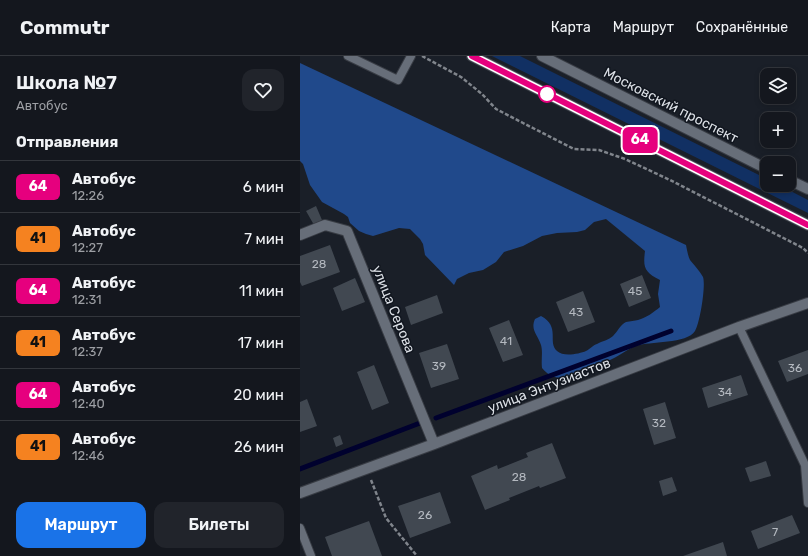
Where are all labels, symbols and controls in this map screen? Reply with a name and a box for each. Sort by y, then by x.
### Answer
text: Commutr [20,16,109,39]
text: Карта [551,19,591,36]
text: Маршрут [613,19,674,36]
text: Сохранённые [696,19,788,36]
street label: Московский проспект [601,64,741,147]
map controls [760,68,796,192]
button: layers [760,68,796,104]
button: heart [242,69,284,111]
text: Школа №7 [16,71,117,94]
unlabelled marker [538,85,556,103]
text: Автобус [16,98,68,113]
button: + [760,112,796,148]
line badge: 64 [622,127,658,153]
text: 64 [631,131,649,148]
text: Отправления [16,133,118,151]
button: − [760,156,796,192]
text: Автобус [72,170,136,188]
text: 64 [29,178,47,195]
text: 6 мин [243,178,284,196]
text: 12:26 [72,188,104,203]
text: Автобус [72,222,136,240]
text: 41 [30,230,46,247]
text: 7 мин [244,230,284,248]
text: 12:27 [72,240,103,255]
house number: 28 [312,257,326,271]
street label: улица Серова [368,263,419,355]
text: Автобус [72,274,136,292]
text: 64 [29,282,47,299]
text: 11 мин [239,282,284,300]
house number: 45 [628,284,642,298]
text: 12:31 [72,292,102,307]
house number: 43 [569,305,583,319]
text: Автобус [72,326,136,344]
text: 41 [30,334,46,351]
text: 17 мин [238,334,284,352]
house number: 41 [500,334,512,348]
text: 12:37 [72,344,103,359]
street label: улица Энтузиастов [485,354,613,417]
house number: 39 [432,359,446,373]
house number: 36 [788,361,802,375]
text: Автобус [72,378,136,396]
house number: 34 [718,385,733,399]
text: 64 [29,386,47,403]
text: 20 мин [233,386,284,404]
text: 12:40 [72,396,105,411]
house number: 32 [652,416,666,430]
text: Автобус [72,430,136,448]
text: 41 [30,438,46,455]
text: 26 мин [234,438,284,456]
text: 12:46 [72,448,104,463]
house number: 28 [512,470,526,484]
button: Маршрут [16,502,146,548]
button: Билеты [154,502,284,548]
house number: 26 [418,508,432,522]
house number: 7 [772,525,778,539]

